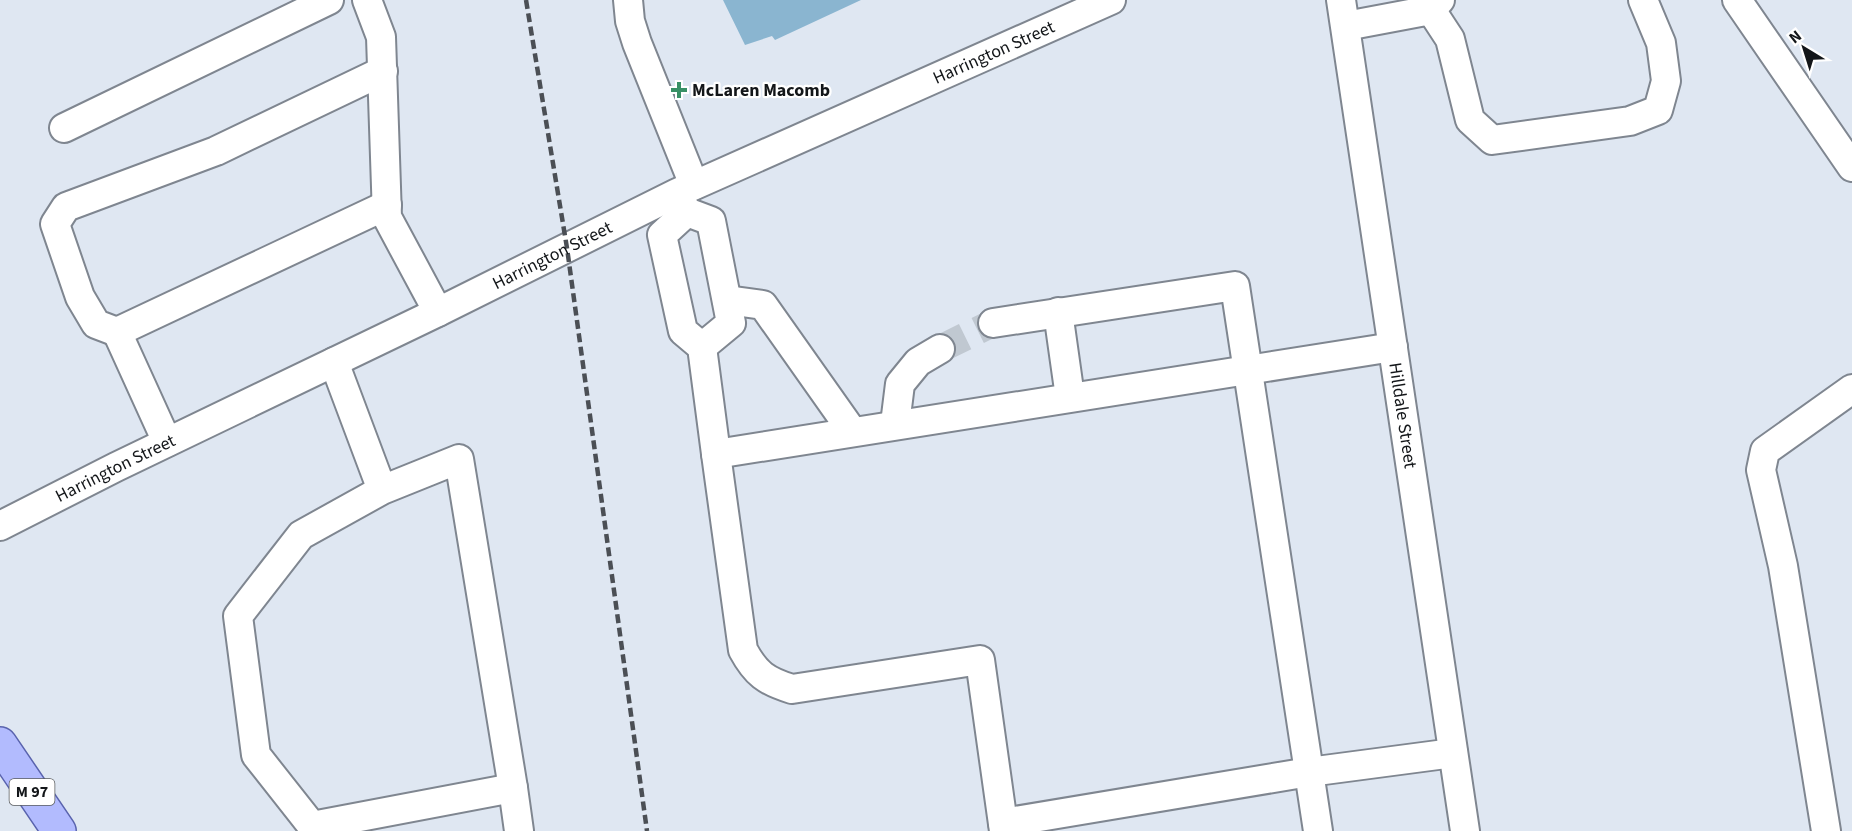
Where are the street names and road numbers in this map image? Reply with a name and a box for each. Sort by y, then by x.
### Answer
street label: Harrington Street [929,14,1059,90]
street label: Harrington Street [488,215,616,296]
street label: Hilldale Street [1383,361,1423,470]
street label: Harrington Street [51,428,179,508]
road number: M 97 [9,779,54,805]

